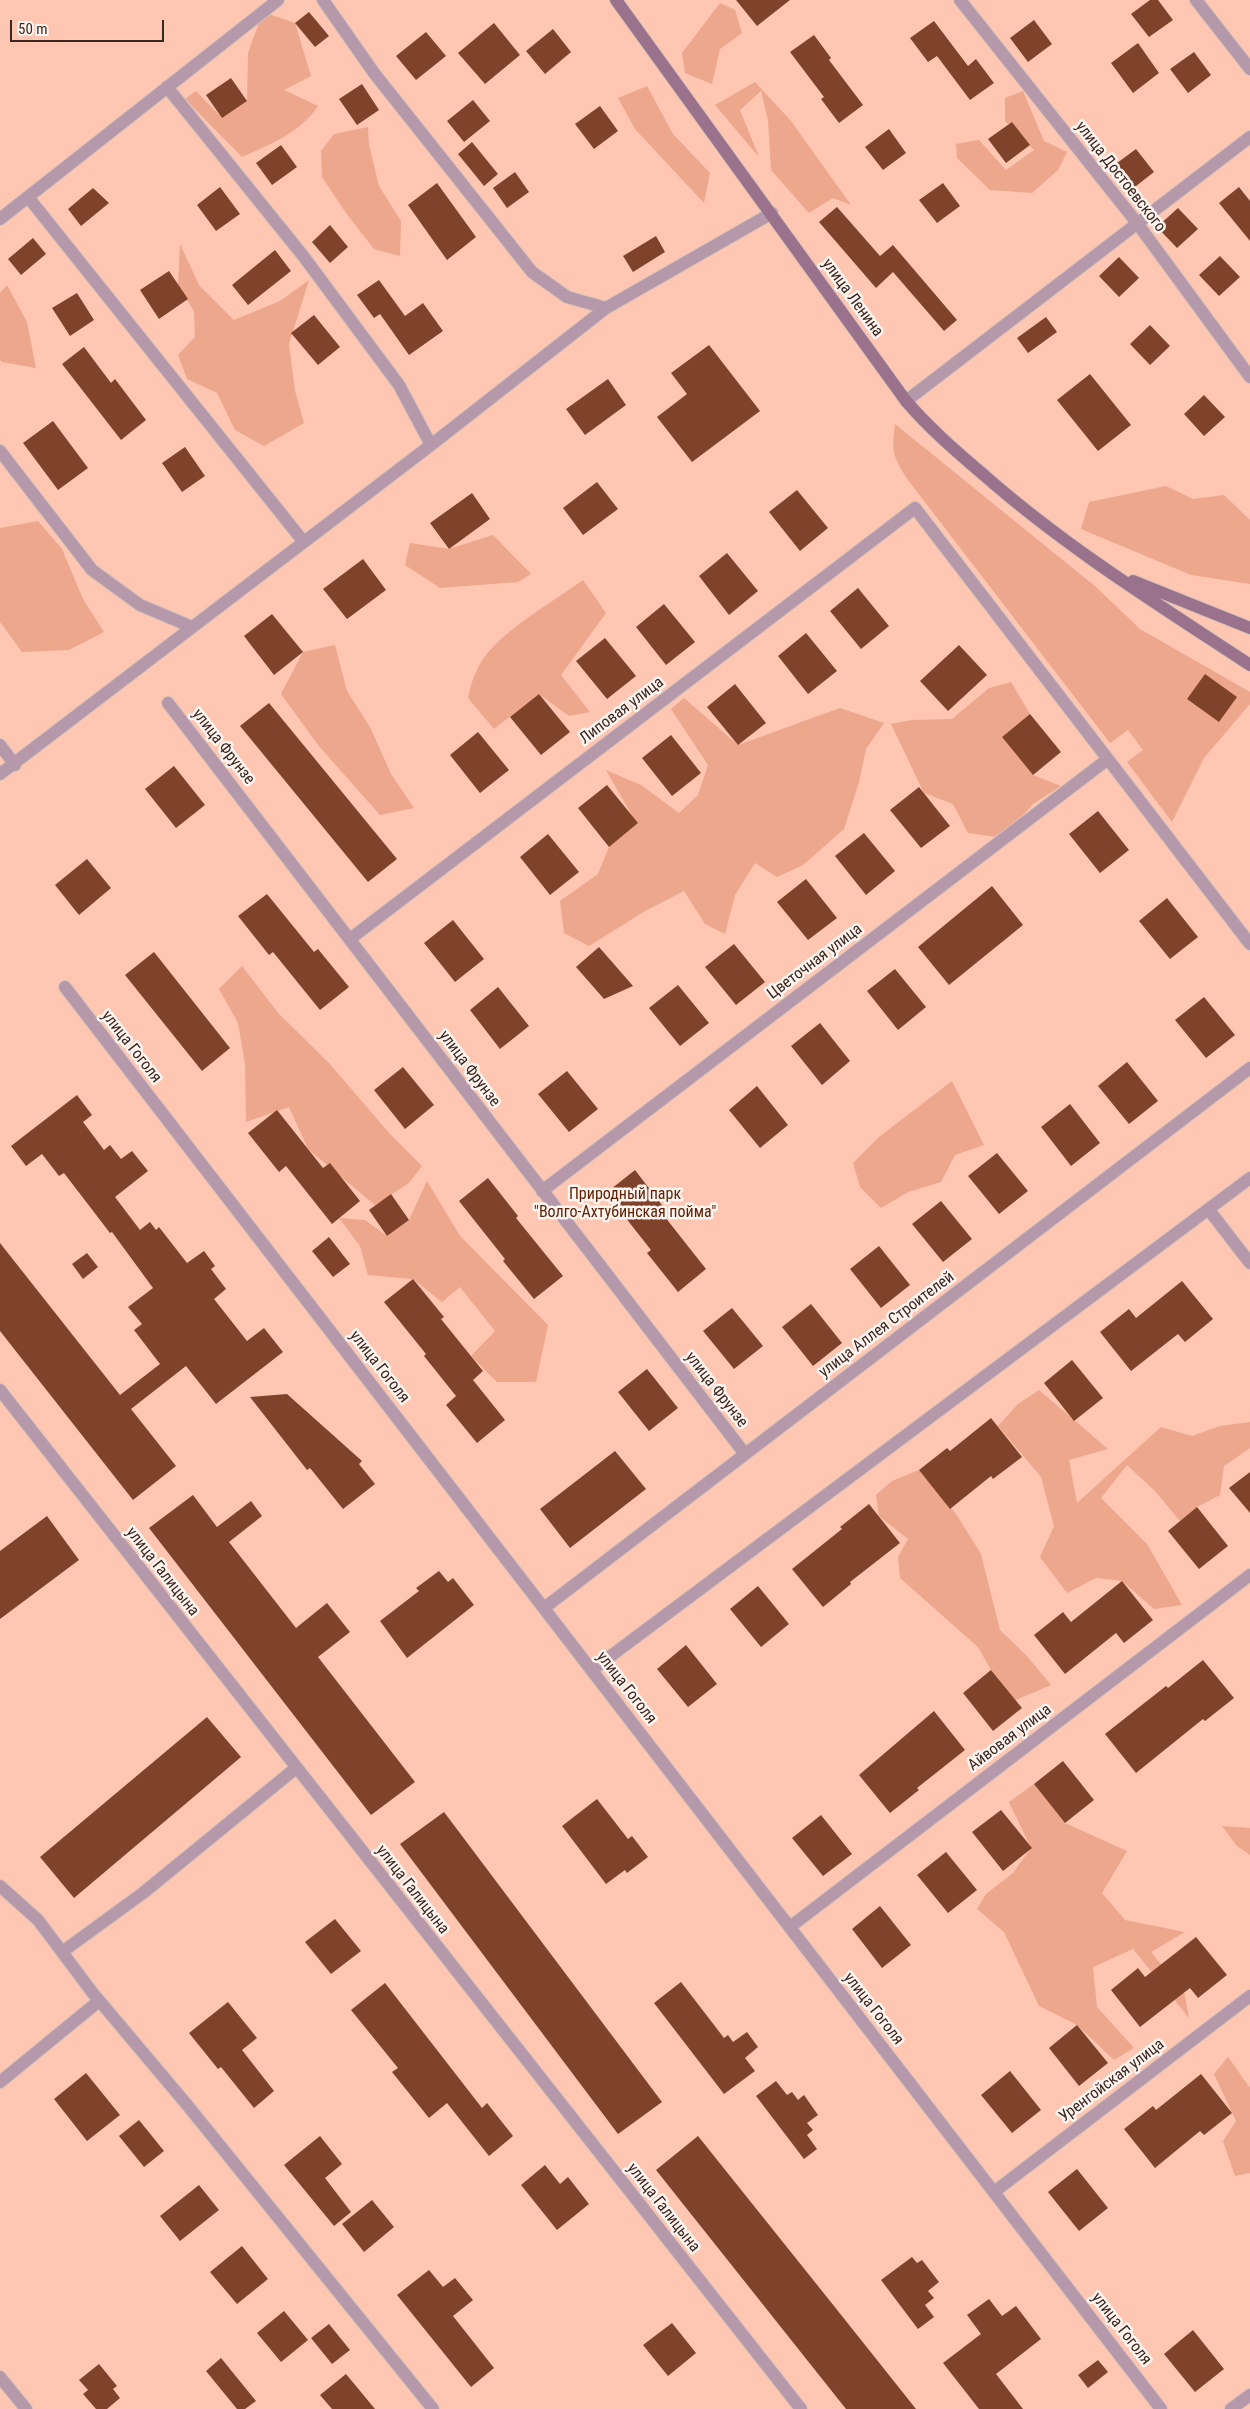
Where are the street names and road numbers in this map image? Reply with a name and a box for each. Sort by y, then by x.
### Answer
street label: улица Достоевского [1071,118,1169,236]
street label: улица Ленина [817,255,887,341]
street label: Липовая улица [576,673,668,749]
street label: улица Фрунзе [188,705,258,789]
street label: Цветочная улица [764,920,866,1004]
street label: улица Гоголя [97,1007,165,1087]
street label: улица Фрунзе [434,1027,504,1111]
street label: улица Аллея Строителей [816,1268,958,1382]
street label: улица Гоголя [345,1327,413,1407]
street label: улица Фрунзе [681,1348,751,1432]
street label: улица Галицына [121,1524,203,1620]
street label: улица Гоголя [592,1648,660,1728]
street label: Айвовая улица [965,1700,1055,1776]
street label: улица Галицына [371,1842,453,1938]
street label: улица Гоголя [839,1969,907,2049]
street label: Уренгойская улица [1056,2035,1168,2127]
street label: улица Галицына [622,2160,704,2256]
street label: улица Гоголя [1087,2289,1155,2369]

